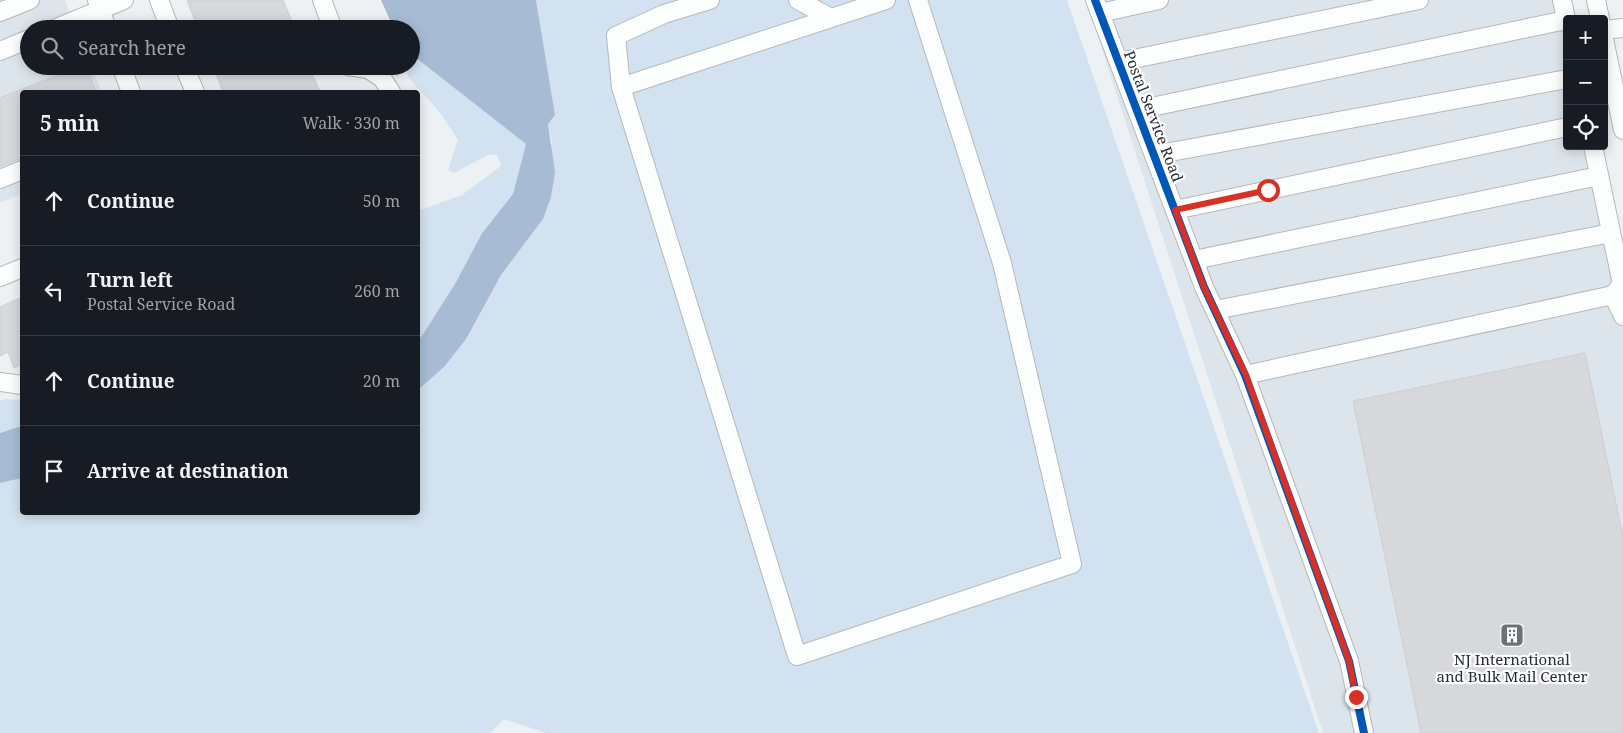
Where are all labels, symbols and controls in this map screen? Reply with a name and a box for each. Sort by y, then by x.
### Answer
map controls [1563,15,1608,150]
button: + [1563,15,1608,60]
search box [20,20,420,75]
icon: search [38,34,66,62]
text: Search here [78,35,186,61]
street label: Postal Service Road [1120,48,1188,184]
button: − [1563,60,1608,105]
button: locate [1563,105,1608,150]
text: 5 min [40,109,99,137]
text: Walk · 330 m [303,112,400,134]
route start [1257,179,1280,202]
icon: ahead [40,187,68,215]
text: Continue [87,188,175,214]
text: 50 m [363,190,400,212]
text: Turn left [87,267,173,293]
icon: left [40,277,68,305]
text: 260 m [354,280,400,302]
text: Postal Service Road [87,293,235,315]
icon: ahead [40,367,68,395]
text: Continue [87,368,175,394]
text: 20 m [363,370,400,392]
icon: arrive [40,457,68,485]
text: Arrive at destination [87,458,289,484]
building icon: NJ International and Bulk Mail Center [1499,622,1525,648]
place label: NJ International and Bulk Mail Center [1436,649,1588,686]
route end [1345,686,1368,709]

